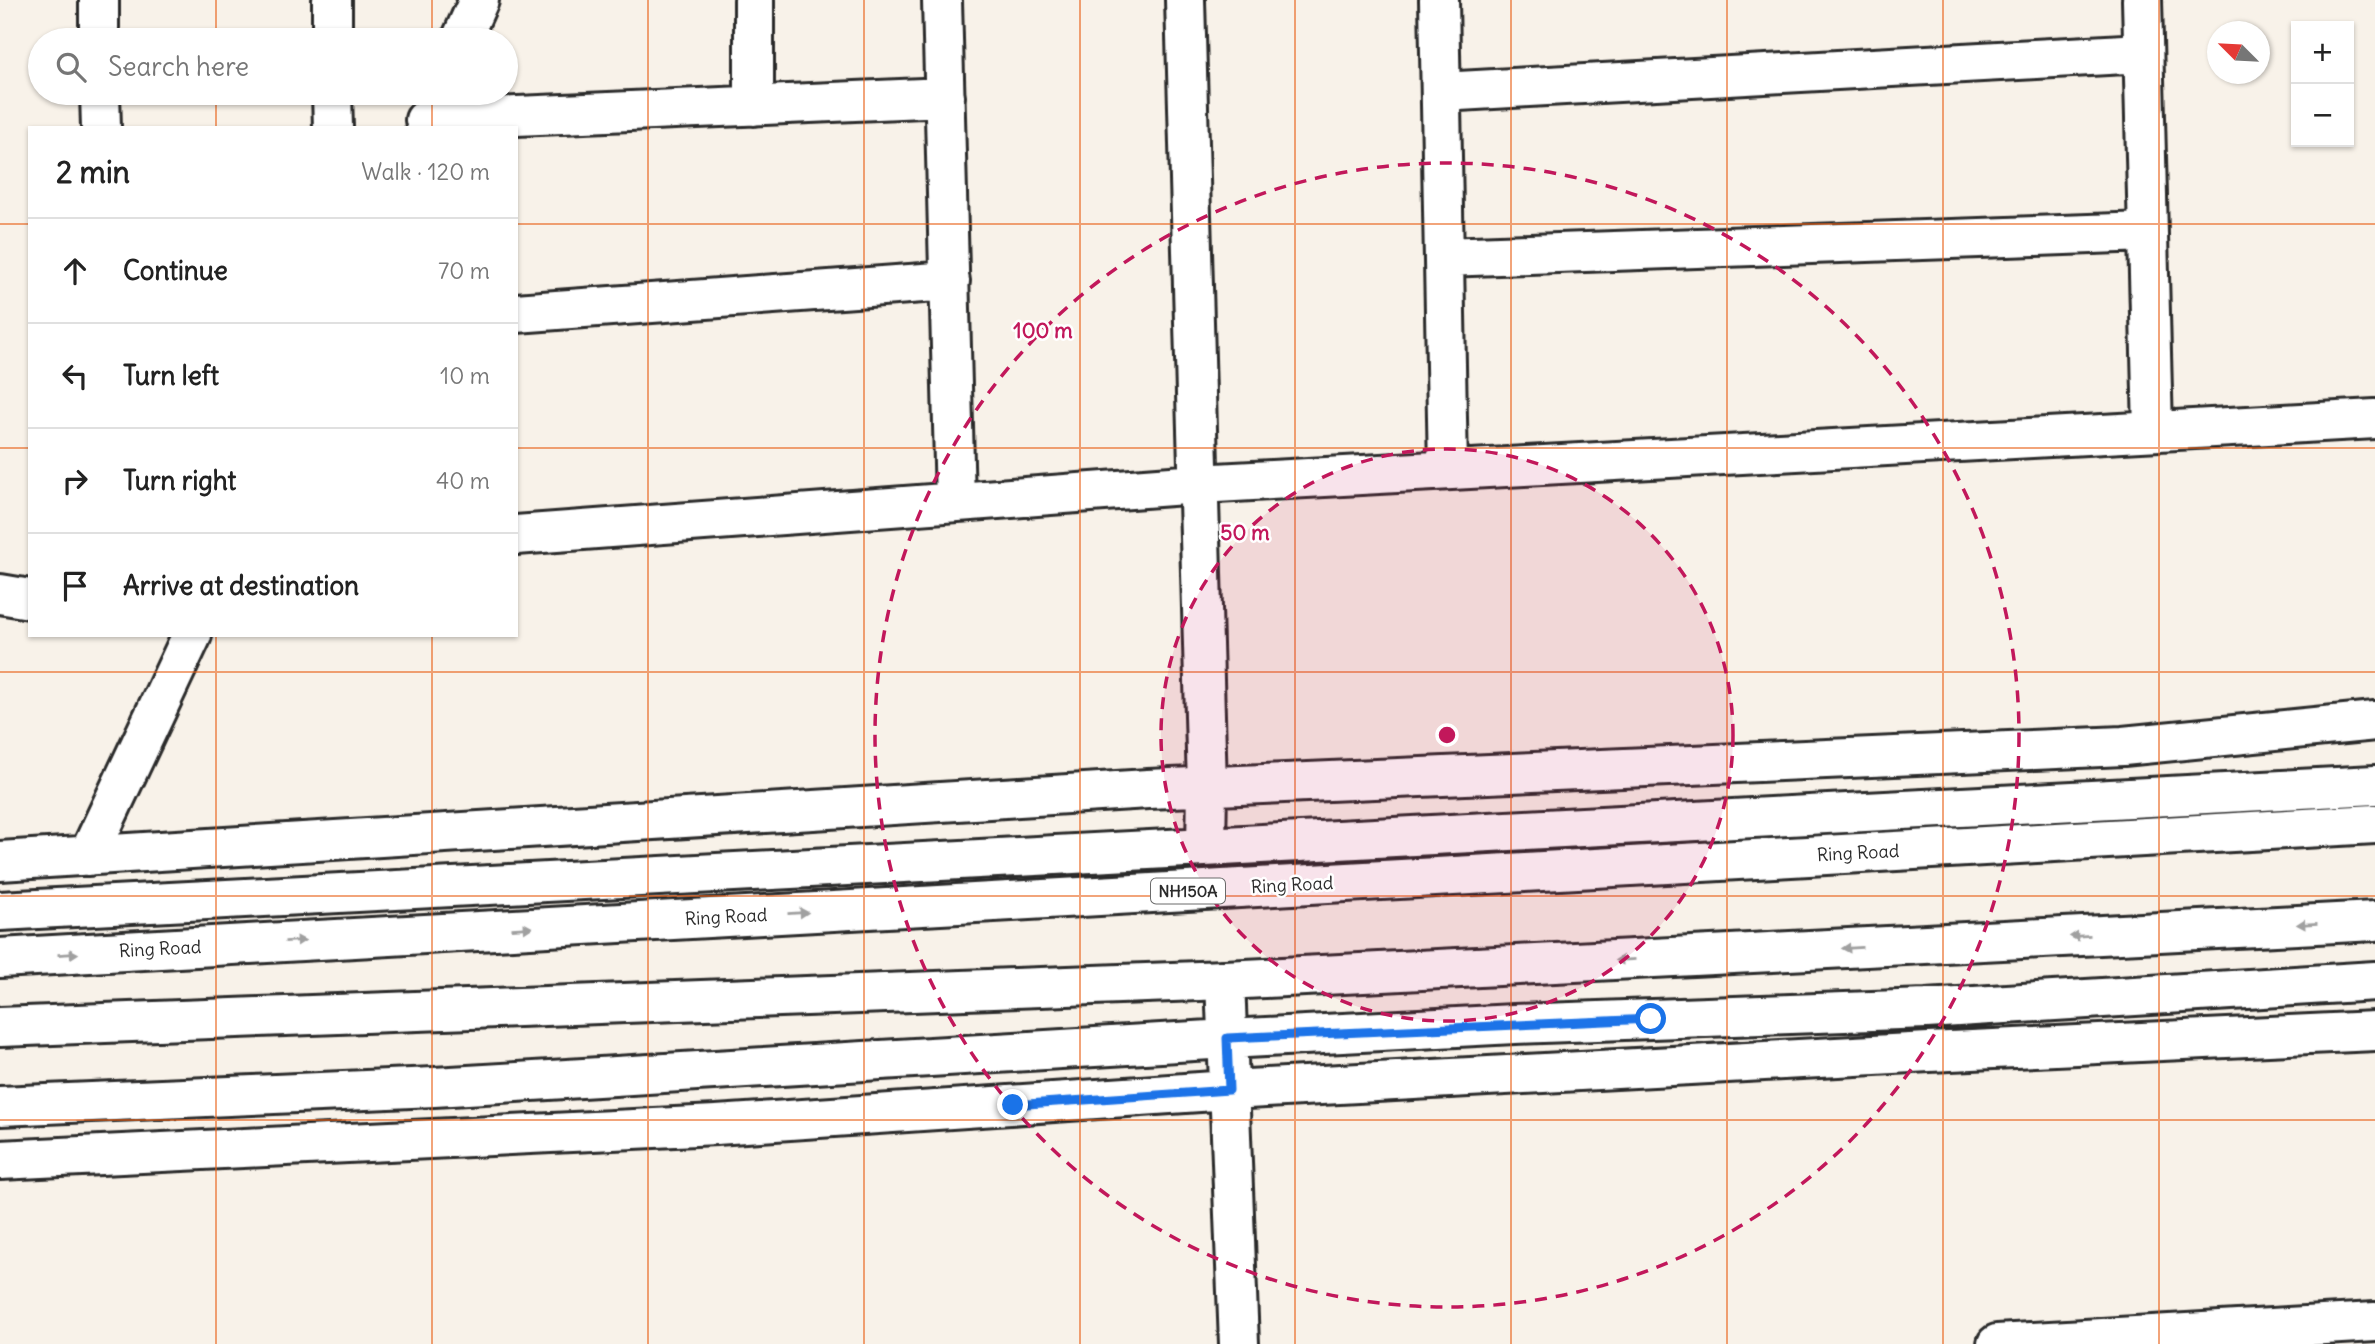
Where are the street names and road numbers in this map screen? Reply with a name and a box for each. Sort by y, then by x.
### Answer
street label: Ring Road [1816,839,1900,866]
street label: Ring Road [1250,871,1334,898]
road number: NH150A [1151,878,1225,904]
street label: Ring Road [684,903,768,930]
street label: Ring Road [118,935,202,962]

